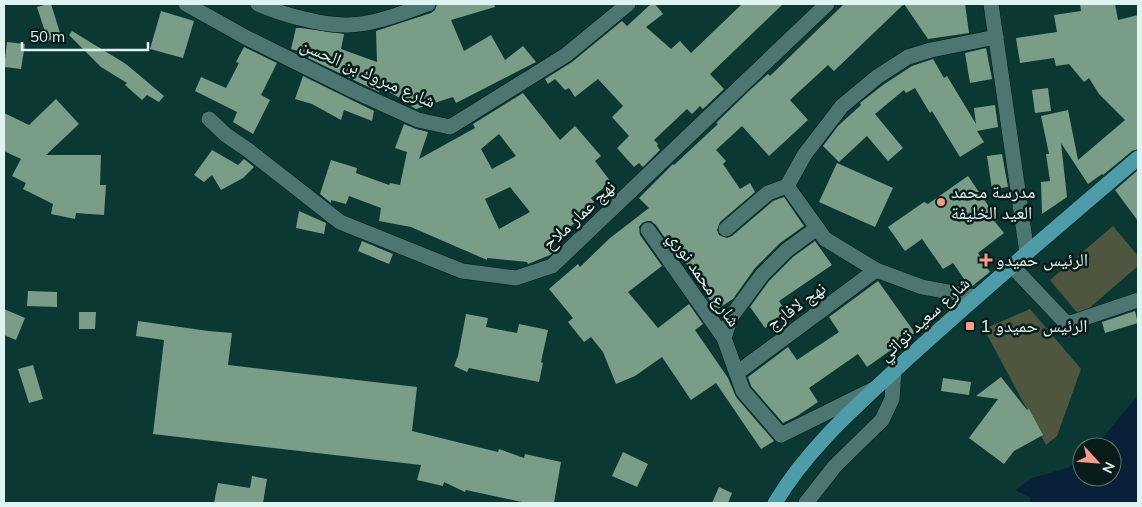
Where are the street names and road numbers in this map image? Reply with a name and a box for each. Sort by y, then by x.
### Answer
street label: شارع مبروك بن الحسن [297,32,439,113]
street label: نهج عمار ملاح [537,175,621,255]
street label: شارع محمد نوري [660,227,746,333]
street label: شارع سعيد تواتي [873,271,977,368]
street label: نهج لافارج [761,276,831,336]

